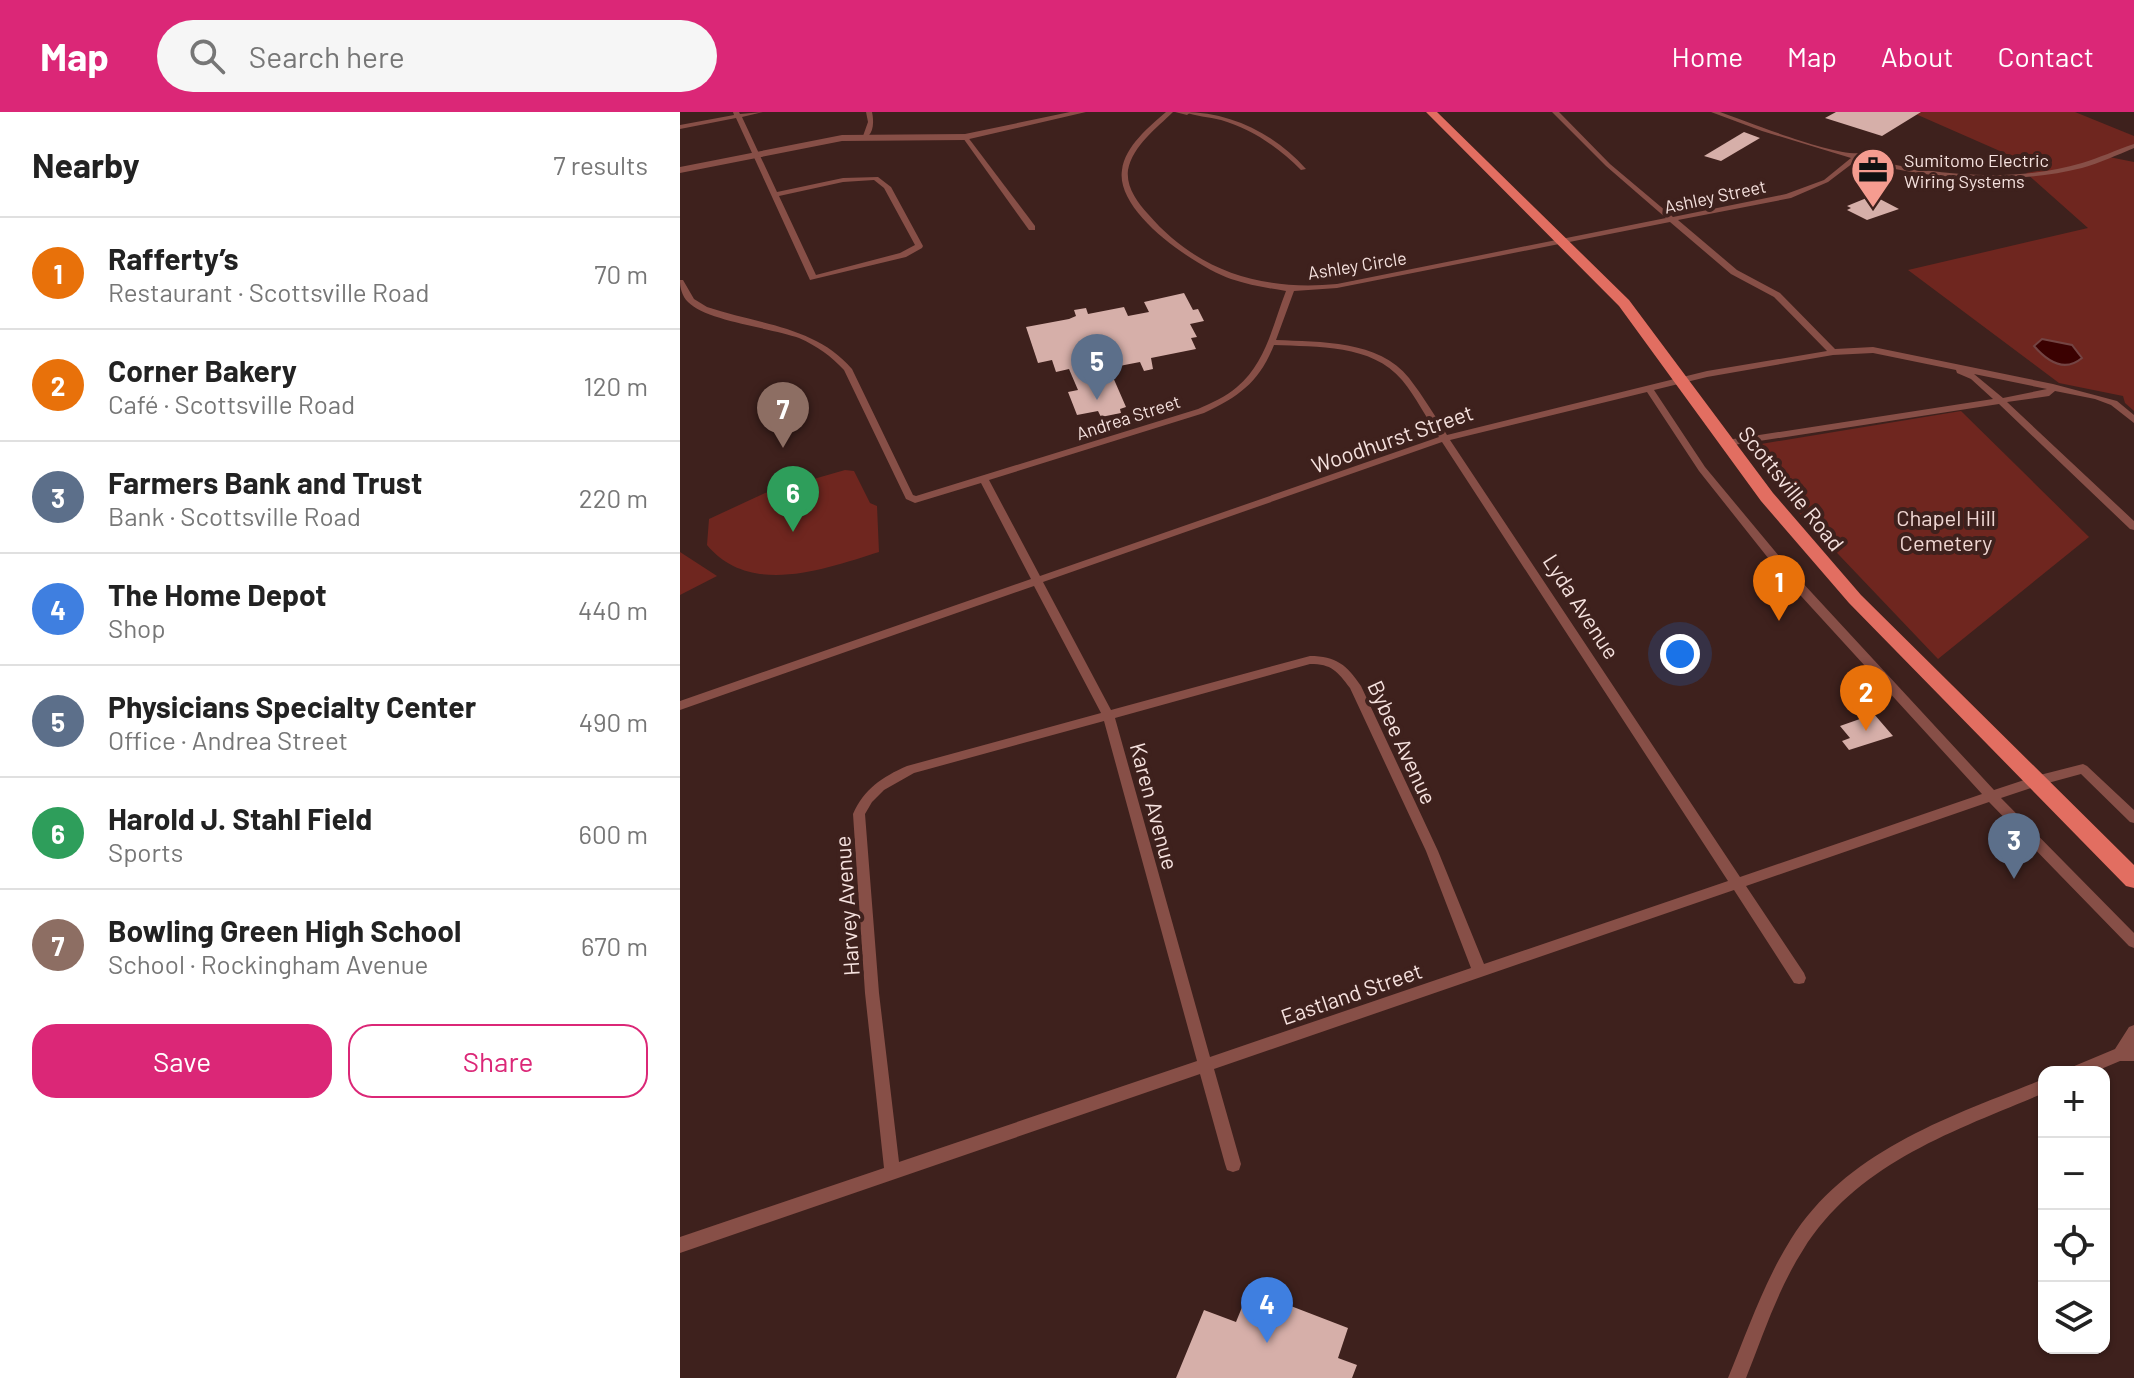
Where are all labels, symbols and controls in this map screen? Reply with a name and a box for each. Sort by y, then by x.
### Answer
search box [157,20,717,92]
text: Map [40,33,109,79]
icon: search [185,34,229,78]
text: Search here [249,38,405,74]
text: Home [1672,39,1743,73]
text: Map [1787,39,1837,73]
text: About [1881,39,1953,73]
text: Contact [1997,39,2094,73]
text: Nearby [32,144,140,185]
office icon: Sumitomo Electric Wiring Systems [1849,146,1897,209]
text: 7 results [553,149,648,180]
place label: Sumitomo Electric Wiring Systems [1904,149,2049,192]
street label: Ashley Street [1662,174,1768,218]
text: Rafferty’s [108,240,238,276]
street label: Ashley Circle [1306,246,1408,284]
text: 1 [53,258,63,289]
text: 70 m [594,258,648,289]
text: Restaurant · Scottsville Road [108,276,429,307]
pin: 5 [1071,334,1123,400]
text: Corner Bakery [108,352,297,388]
text: 2 [51,370,65,401]
text: 120 m [584,370,648,401]
pin: 7 [757,382,809,448]
text: Café · Scottsville Road [108,388,355,419]
street label: Andrea Street [1073,390,1183,444]
street label: Woodhurst Street [1308,398,1476,478]
street label: Scottsville Road [1734,420,1850,556]
text: Farmers Bank and Trust [108,464,422,500]
pin: 6 [767,466,819,532]
text: 3 [51,482,65,513]
text: 220 m [579,482,648,513]
text: Bank · Scottsville Road [108,500,361,531]
park label: Chapel Hill Cemetery [1896,504,1996,555]
street label: Lyda Avenue [1539,549,1625,663]
pin: 1 [1753,555,1805,621]
text: The Home Depot [108,576,327,612]
text: 4 [50,594,66,625]
text: 440 m [578,594,648,625]
text: Shop [108,612,166,643]
your location [1660,634,1700,674]
pin: 2 [1840,665,1892,731]
street label: Bybee Avenue [1363,676,1443,808]
text: Physicians Specialty Center [108,688,476,724]
text: 5 [51,706,65,737]
text: 490 m [579,706,648,737]
text: Office · Andrea Street [108,724,348,755]
street label: Karen Avenue [1126,740,1184,872]
text: Harold J. Stahl Field [108,800,372,836]
pin: 3 [1988,813,2040,879]
text: 6 [51,818,65,849]
text: 600 m [579,818,648,849]
street label: Harvey Avenue [828,835,864,977]
text: Sports [108,836,183,867]
text: Bowling Green High School [108,912,461,948]
text: 7 [52,930,64,961]
text: 670 m [581,930,648,961]
text: School · Rockingham Avenue [108,948,428,979]
street label: Eastland Street [1277,957,1425,1029]
button: Save [32,1024,332,1098]
button: Share [348,1024,648,1098]
map controls [2038,1066,2110,1354]
button: + [2038,1066,2110,1138]
button: − [2038,1138,2110,1210]
button: locate [2038,1210,2110,1282]
pin: 4 [1241,1277,1293,1343]
button: layers [2038,1282,2110,1354]

